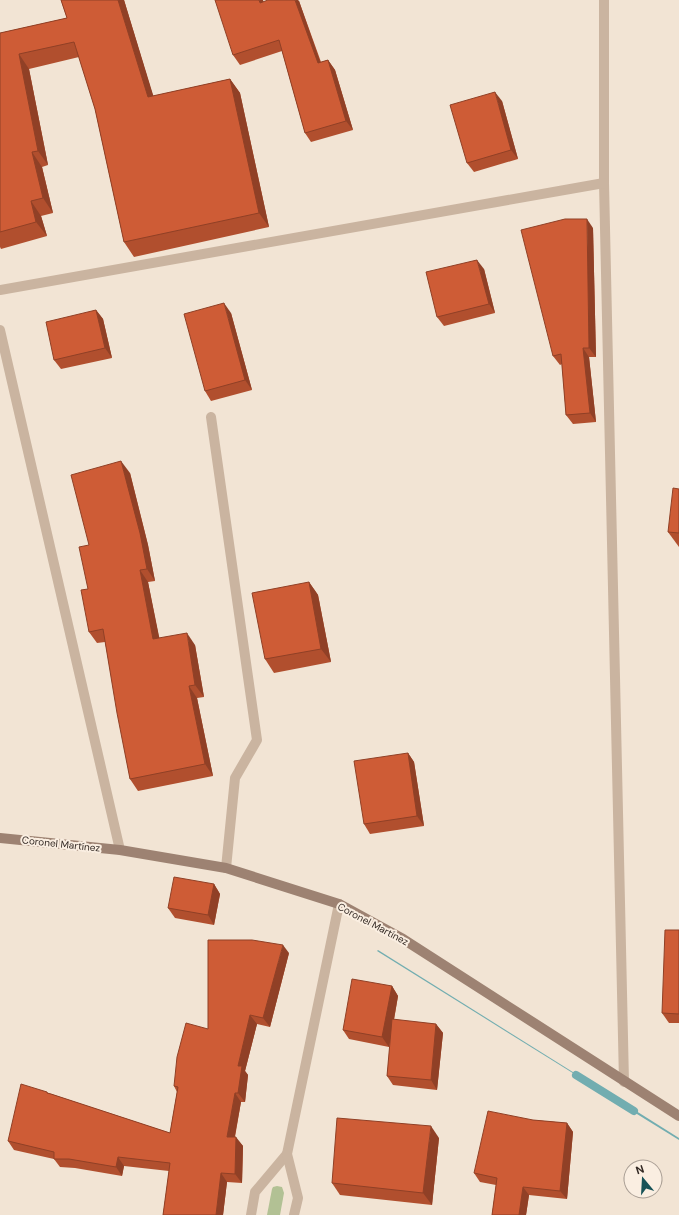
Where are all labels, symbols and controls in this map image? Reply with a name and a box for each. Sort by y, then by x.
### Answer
street label: Coronel Martínez [21,833,101,855]
street label: Coronel Martínez [335,900,411,948]
north arrow [623,1159,663,1199]
text: N [634,1162,646,1177]

